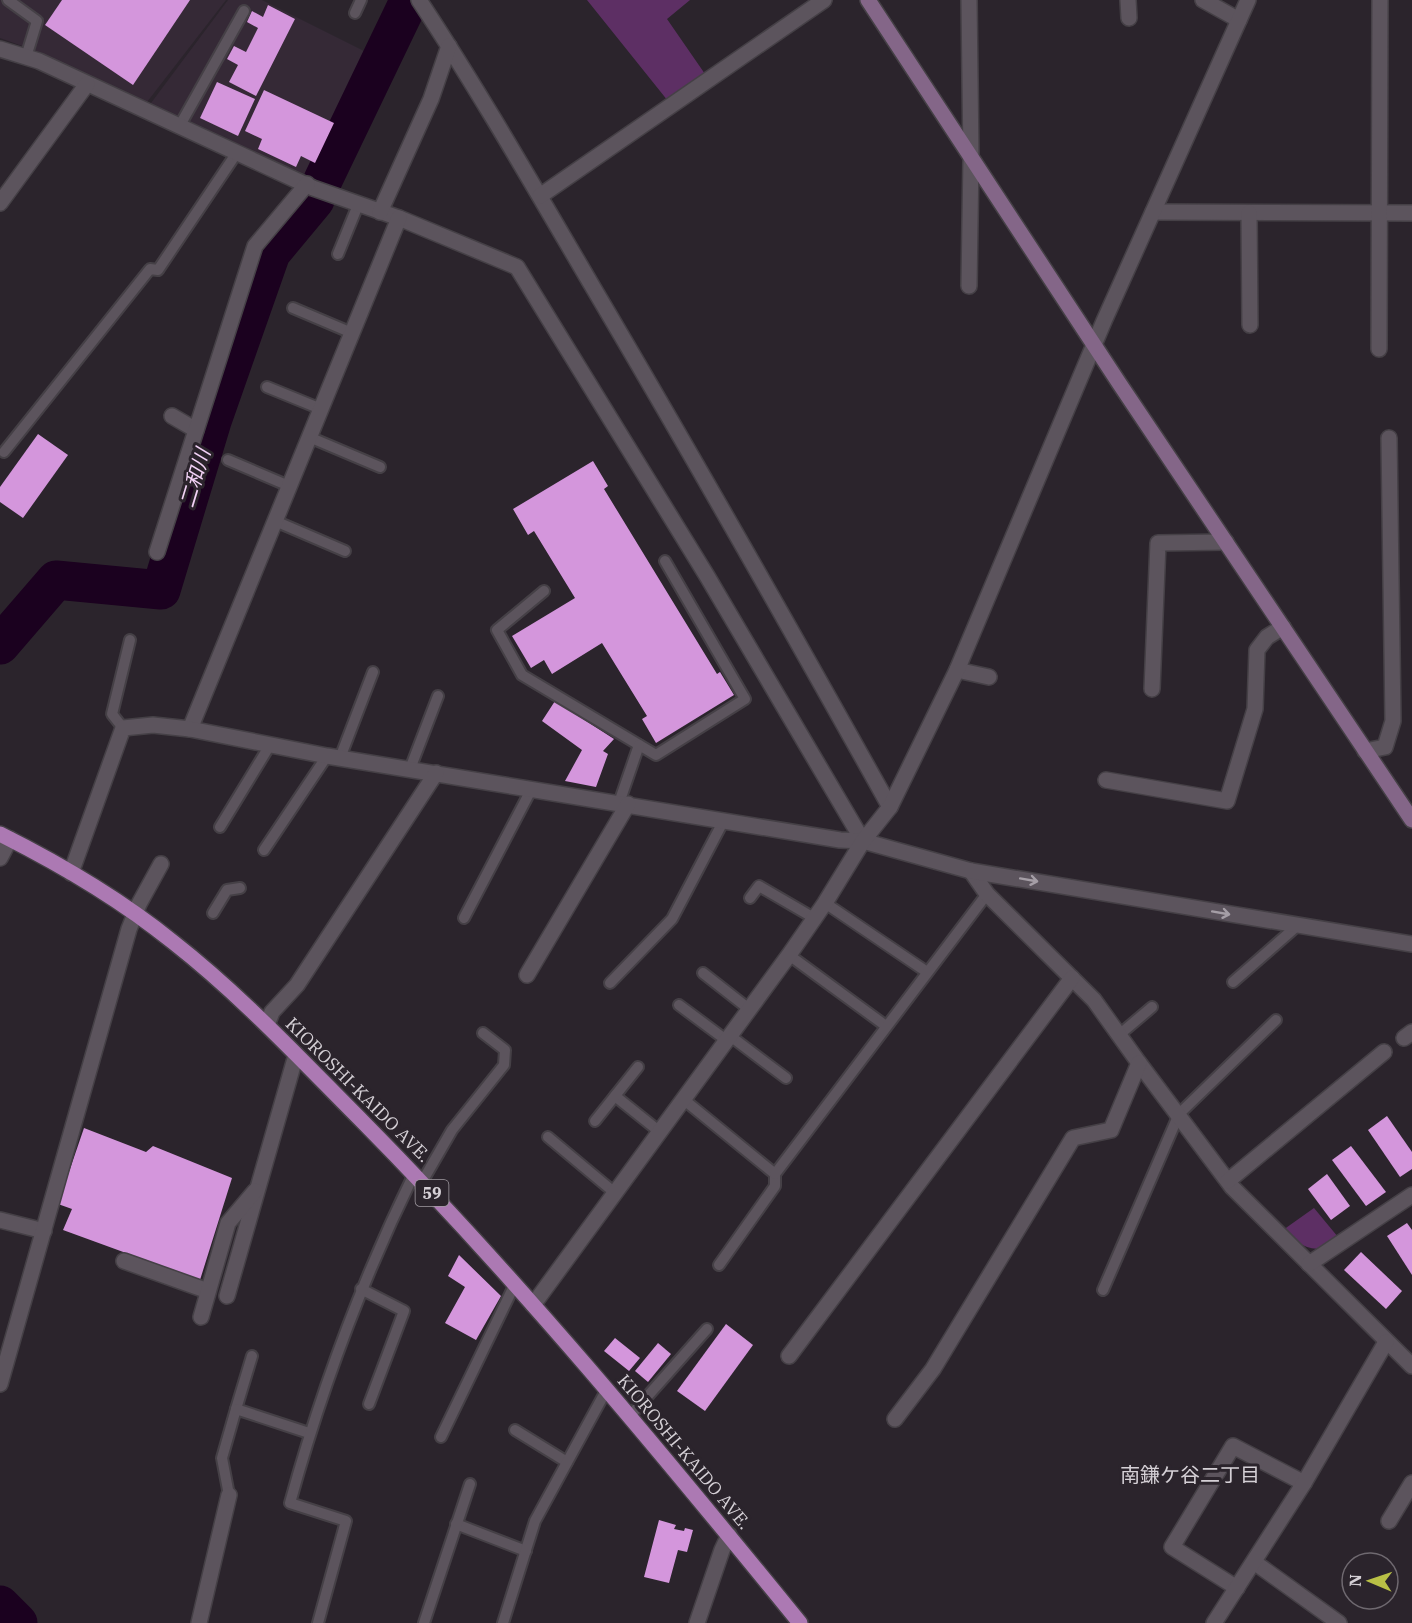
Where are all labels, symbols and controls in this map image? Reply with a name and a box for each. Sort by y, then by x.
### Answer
water label: 二和川 [173,443,217,510]
one-way arrow [1018,875,1038,886]
one-way arrow [1211,908,1230,919]
street label: KIOROSHI-KAIDO AVE. [281,1012,436,1167]
road number: 59 [416,1180,448,1206]
street label: KIOROSHI-KAIDO AVE. [613,1369,756,1534]
district label: 南鎌ケ谷二丁目 [1120,1461,1260,1488]
north arrow [1340,1551,1400,1611]
text: N [1345,1574,1365,1587]

